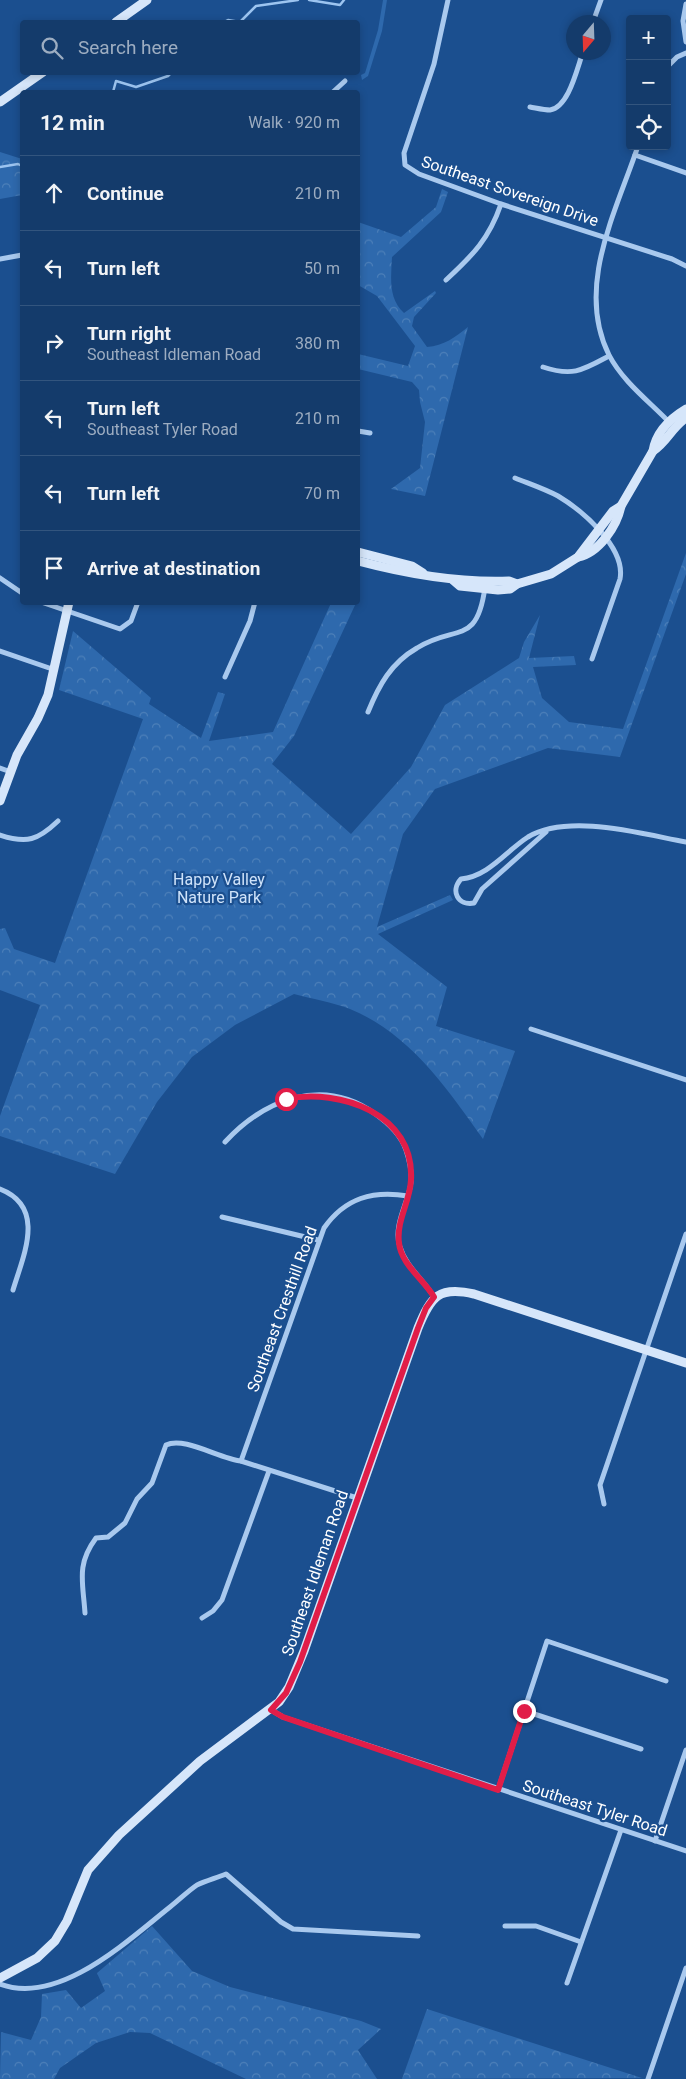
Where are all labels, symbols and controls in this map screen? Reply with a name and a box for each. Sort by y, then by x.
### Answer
north arrow [566,15,611,60]
map controls [626,15,671,150]
button: + [626,15,671,60]
search box [20,20,360,75]
icon: search [38,34,66,62]
text: Search here [78,36,178,59]
button: − [626,60,671,105]
button: locate [626,105,671,150]
text: 12 min [40,111,105,135]
text: Walk · 920 m [248,113,340,132]
street label: Southeast Sovereign Drive [419,152,601,230]
icon: ahead [40,179,68,207]
text: Continue [87,182,164,205]
text: 210 m [295,184,340,203]
icon: left [40,254,68,282]
text: Turn left [87,257,160,280]
text: 50 m [304,259,340,278]
text: Turn right [87,322,171,345]
icon: right [40,329,68,357]
text: 380 m [295,334,340,353]
text: Southeast Idleman Road [87,345,261,364]
text: Turn left [87,397,160,420]
icon: left [40,404,68,432]
text: 210 m [295,409,340,428]
text: Southeast Tyler Road [87,420,238,439]
icon: left [40,479,68,507]
text: Turn left [87,482,160,505]
text: 70 m [304,484,340,503]
icon: arrive [40,554,68,582]
text: Arrive at destination [87,557,260,580]
park label: Happy Valley Nature Park [173,870,265,907]
route start [275,1088,298,1111]
street label: Southeast Cresthill Road [243,1224,321,1394]
street label: Southeast Idleman Road [278,1488,352,1658]
route end [513,1700,536,1723]
street label: Southeast Tyler Road [520,1776,670,1840]

